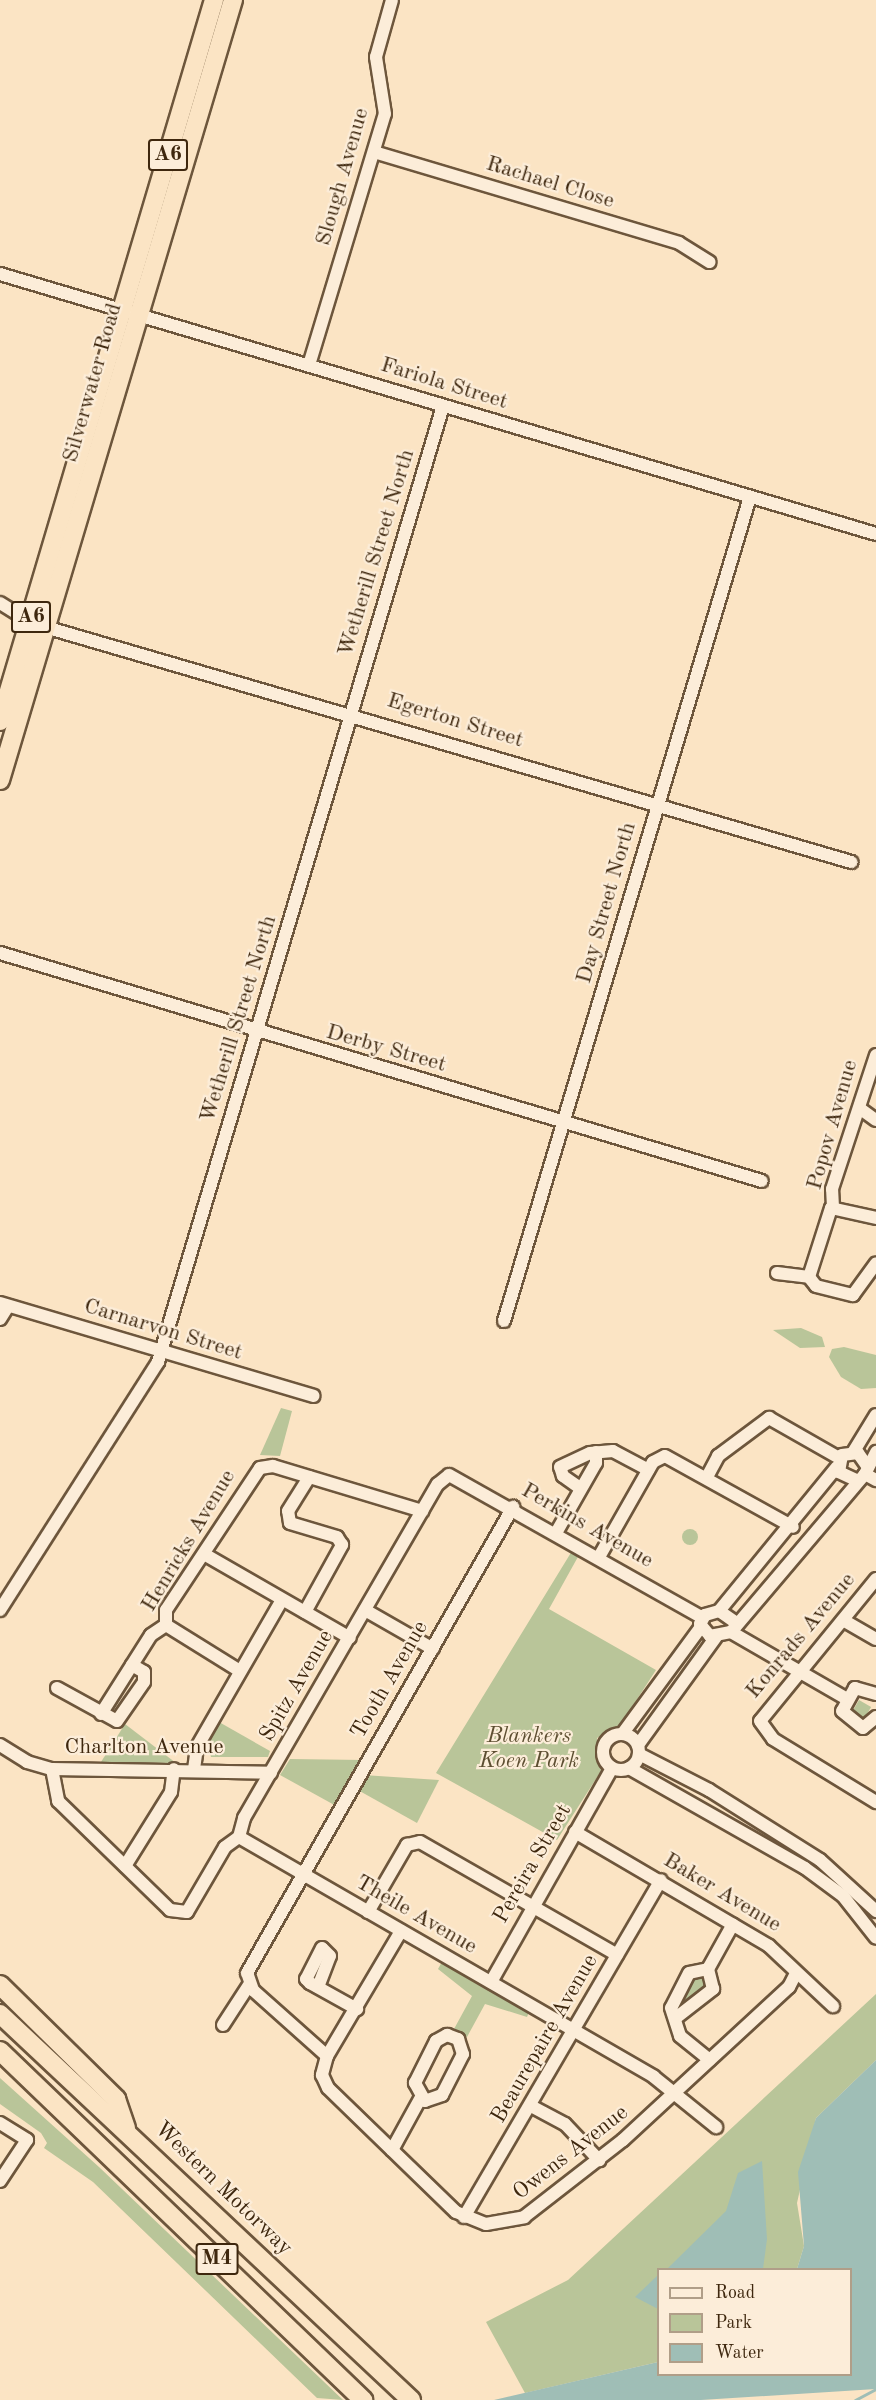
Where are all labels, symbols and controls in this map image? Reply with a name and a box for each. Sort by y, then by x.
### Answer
street label: Slough Avenue [311,105,375,249]
road number: A6 [147,137,189,173]
street label: Rachael Close [483,151,617,215]
street label: Silverwater Road [58,300,128,466]
street label: Fariola Street [377,352,511,416]
street label: Wetherill Street North [333,446,421,660]
road number: A6 [10,599,52,635]
street label: Egerton Street [384,688,526,754]
street label: Day Street North [571,819,643,987]
street label: Wetherill Street North [195,912,283,1126]
street label: Derby Street [323,1019,449,1079]
street label: Popov Avenue [802,1057,864,1193]
street label: Carnarvon Street [81,1293,245,1367]
street label: Henricks Avenue [136,1465,242,1617]
street label: Perkins Avenue [516,1478,658,1574]
street label: Konrads Avenue [741,1568,861,1704]
street label: Tooth Avenue [346,1616,434,1744]
street label: Spitz Avenue [254,1626,340,1746]
park label: Blankers Koen Park [479,1723,579,1774]
street label: Charlton Avenue [64,1735,224,1761]
street label: Pereira Street [488,1800,578,1928]
street label: Baker Avenue [658,1848,786,1938]
street label: Theile Avenue [351,1870,481,1960]
street label: Beaurepaire Avenue [486,1950,604,2128]
street label: Owens Avenue [508,2100,634,2206]
street label: Western Motorway [149,2116,297,2262]
road number: M4 [194,2241,240,2277]
legend [657,2268,852,2376]
text: Road [715,2284,755,2302]
text: Park [715,2314,752,2332]
text: Water [715,2344,764,2362]

